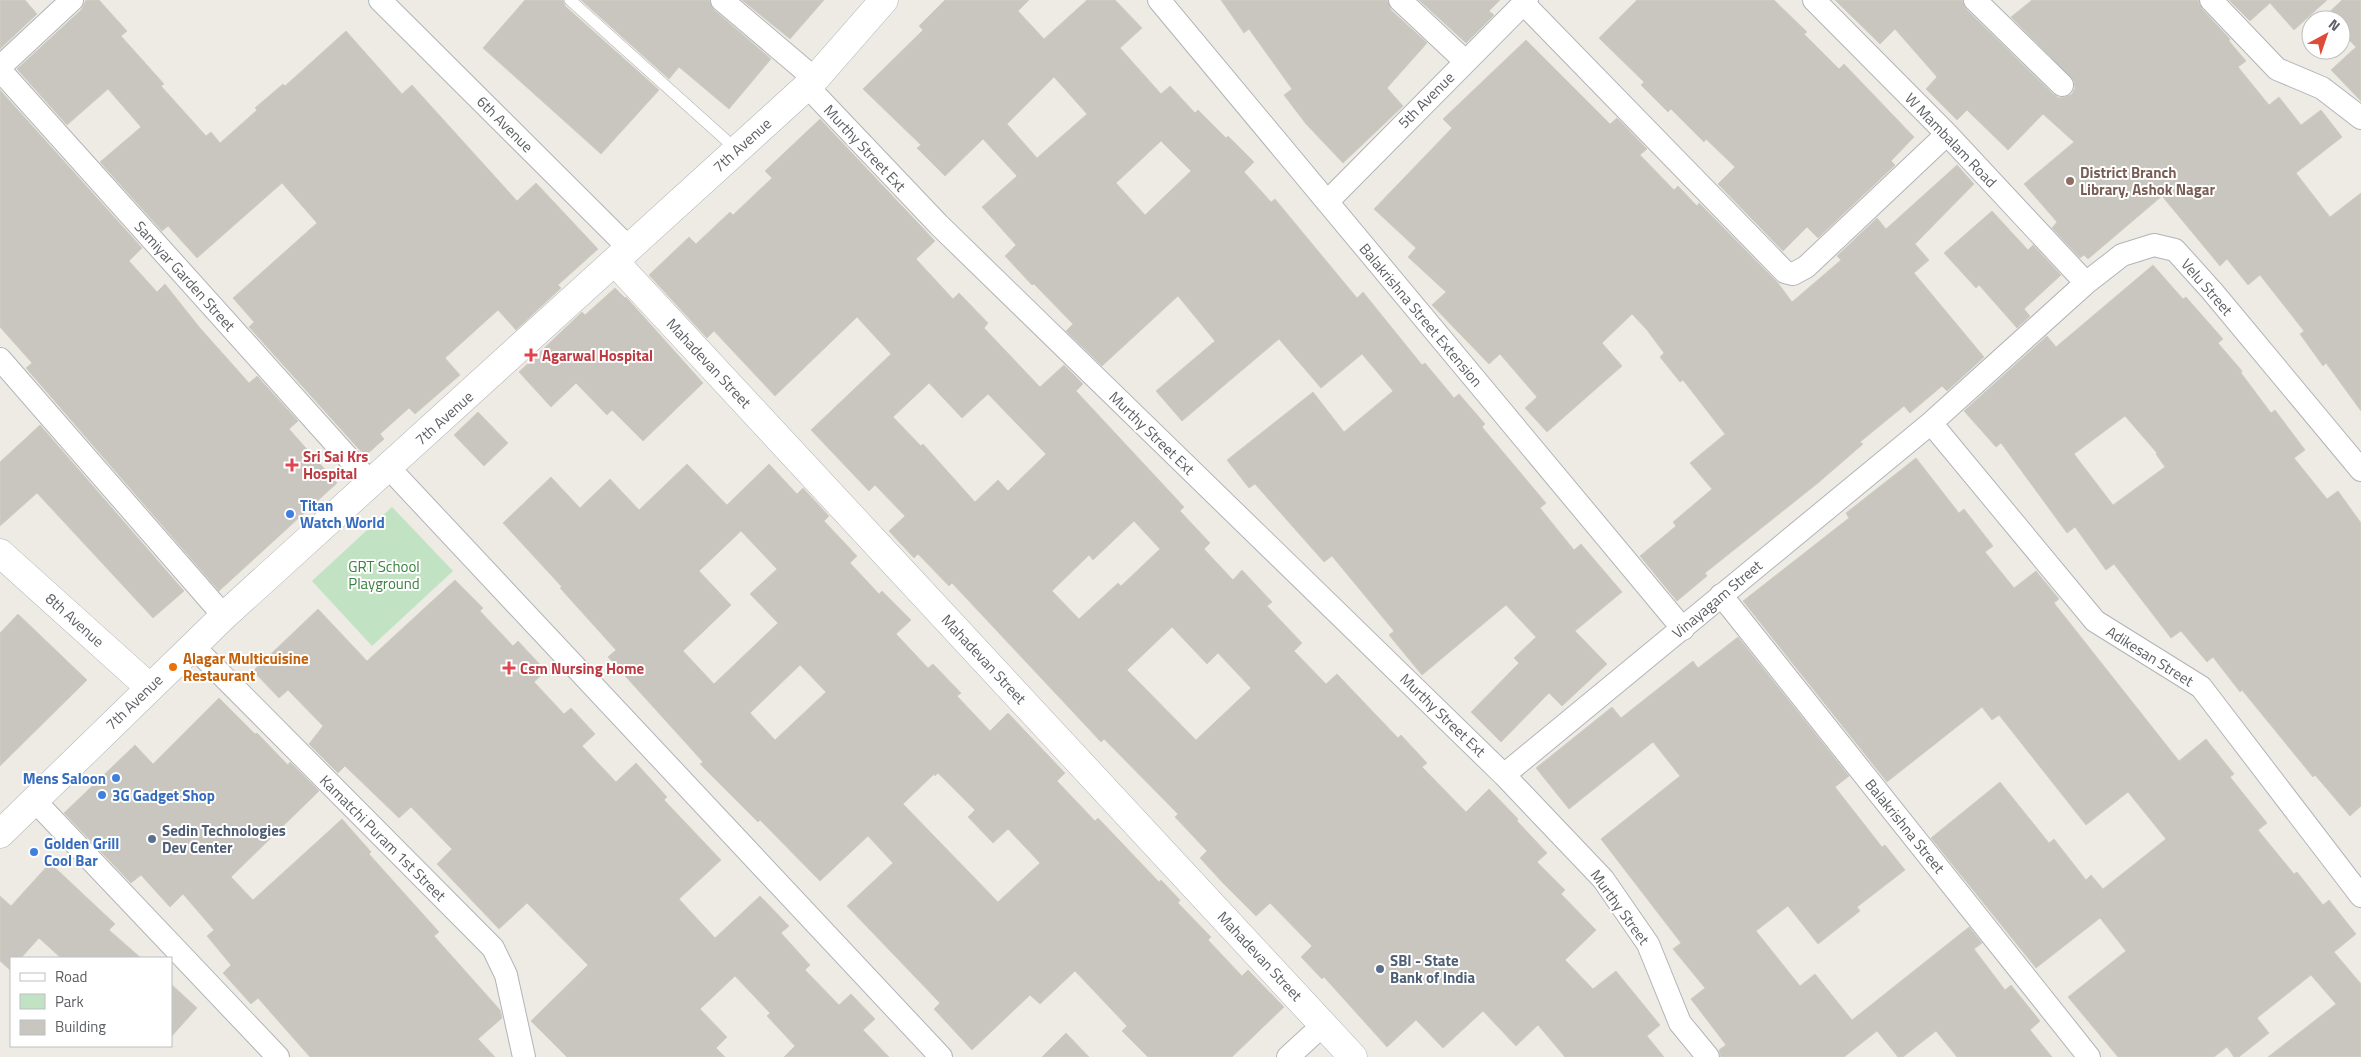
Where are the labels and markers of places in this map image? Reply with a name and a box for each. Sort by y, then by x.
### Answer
place label: District Branch Library, Ashok Nagar [2080,161,2215,201]
marker: District Branch Library, Ashok Nagar [2064,175,2076,187]
place label: Agarwal Hospital [542,344,653,367]
marker: Agarwal Hospital [524,348,538,362]
place label: Sri Sai Krs Hospital [303,445,368,485]
marker: Sri Sai Krs Hospital [285,458,299,472]
place label: Titan Watch World [300,494,385,534]
marker: Titan Watch World [284,508,296,520]
place label: Alagar Multicuisine Restaurant [183,647,309,687]
place label: Csm Nursing Home [520,657,645,680]
marker: Alagar Multicuisine Restaurant [167,661,179,673]
marker: Csm Nursing Home [502,661,516,675]
place label: Mens Saloon [23,767,106,790]
marker: Mens Saloon [110,772,122,784]
place label: 3G Gadget Shop [112,784,215,807]
marker: 3G Gadget Shop [96,789,108,801]
place label: Sedin Technologies Dev Center [162,819,286,859]
place label: Golden Grill Cool Bar [44,832,119,872]
marker: Sedin Technologies Dev Center [146,833,158,845]
marker: Golden Grill Cool Bar [28,846,40,858]
place label: SBI - State Bank of India [1390,949,1475,989]
marker: SBI - State Bank of India [1374,963,1386,975]

